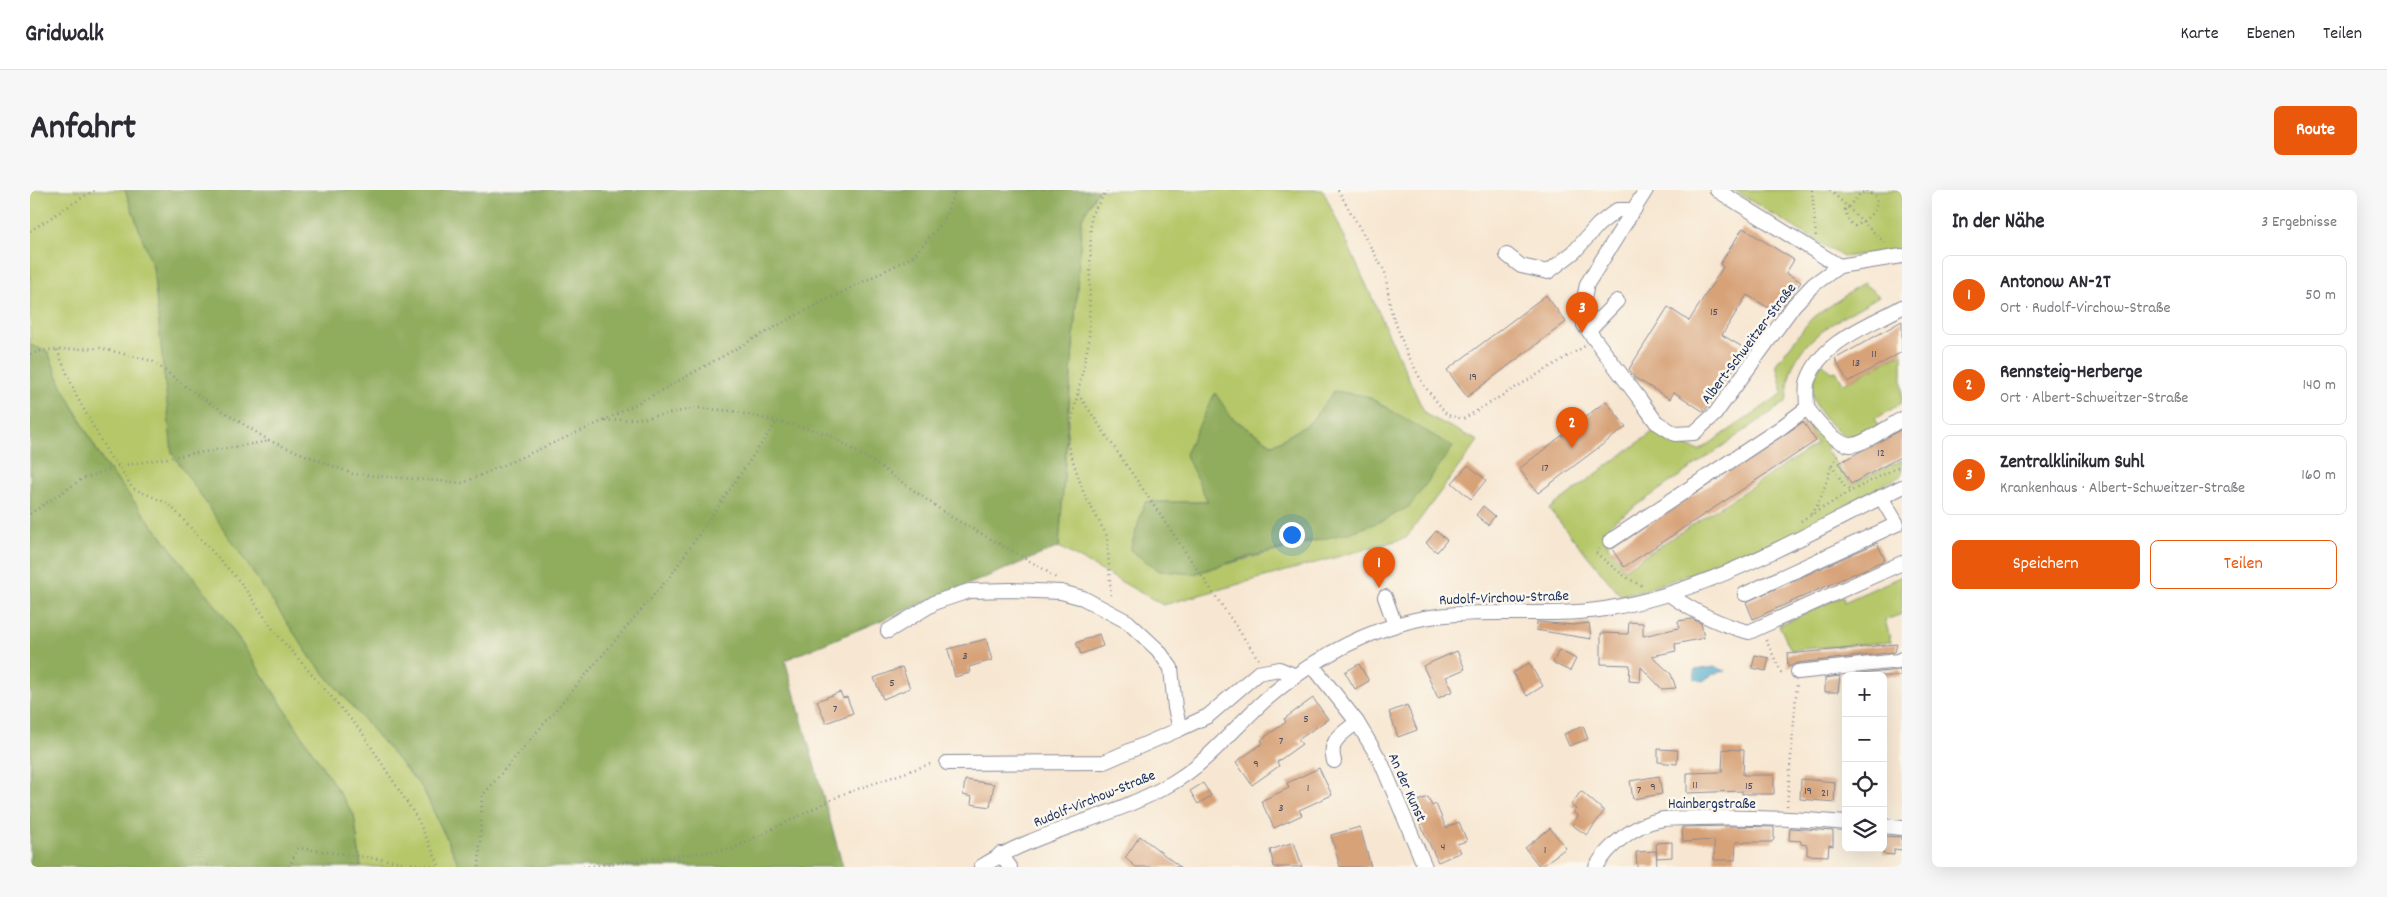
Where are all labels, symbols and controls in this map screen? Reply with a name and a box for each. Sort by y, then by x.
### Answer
text: Gridwalk [25,18,104,52]
text: Karte [2181,22,2219,47]
text: Ebenen [2247,22,2295,47]
text: Teilen [2323,22,2362,47]
text: Anfahrt [30,105,136,155]
button: Route [2274,106,2357,155]
text: In der Nähe [1952,208,2044,238]
text: 3 Ergebnisse [2261,211,2337,234]
text: Antonow AN-2T [2000,270,2111,297]
street label: Albert-Schweitzer-Straße [1697,279,1803,409]
text: 1 [1967,284,1971,307]
text: 50 m [2305,284,2336,307]
pin: 3 [1566,292,1598,333]
text: Ort · Rudolf-Virchow-Straße [2000,297,2171,320]
house number: 15 [1710,304,1718,321]
house number: 11 [1871,346,1877,363]
house number: 13 [1852,355,1860,372]
text: Rennsteig-Herberge [2000,360,2142,387]
house number: 19 [1469,369,1477,386]
text: 2 [1966,374,1973,397]
text: 140 m [2302,374,2336,397]
text: Ort · Albert-Schweitzer-Straße [2000,387,2188,410]
pin: 2 [1556,407,1588,448]
house number: 12 [1877,445,1885,462]
text: Zentralklinikum Suhl [2000,450,2144,477]
house number: 17 [1541,460,1549,477]
text: 3 [1965,464,1973,487]
text: 160 m [2301,464,2336,487]
text: Krankenhaus · Albert-Schweitzer-Straße [2000,477,2245,500]
your location [1279,522,1305,548]
button: Speichern [1952,540,2140,589]
button: Teilen [2150,540,2337,589]
pin: 1 [1363,547,1395,588]
street label: Rudolf-Virchow-Straße [1439,586,1570,612]
house number: 3 [962,648,968,665]
map controls [1842,672,1887,852]
button: + [1842,672,1887,717]
house number: 5 [889,675,895,692]
house number: 7 [833,701,838,718]
house number: 5 [1303,711,1309,728]
button: − [1842,717,1887,762]
house number: 7 [1279,733,1284,750]
street label: An der Kunst [1381,750,1431,826]
house number: 9 [1253,756,1259,773]
button: locate [1842,762,1887,807]
street label: Rudolf-Virchow-Straße [1030,765,1159,834]
house number: 11 [1692,777,1698,794]
house number: 15 [1745,778,1753,795]
house number: 9 [1650,779,1656,796]
house number: 1 [1307,780,1309,797]
house number: 7 [1637,782,1642,799]
house number: 19 [1804,783,1812,800]
house number: 21 [1821,785,1829,802]
street label: Hainbergstraße [1668,794,1756,816]
house number: 3 [1278,800,1284,817]
button: layers [1842,807,1887,852]
house number: 4 [1441,839,1446,856]
house number: 1 [1544,842,1546,859]

